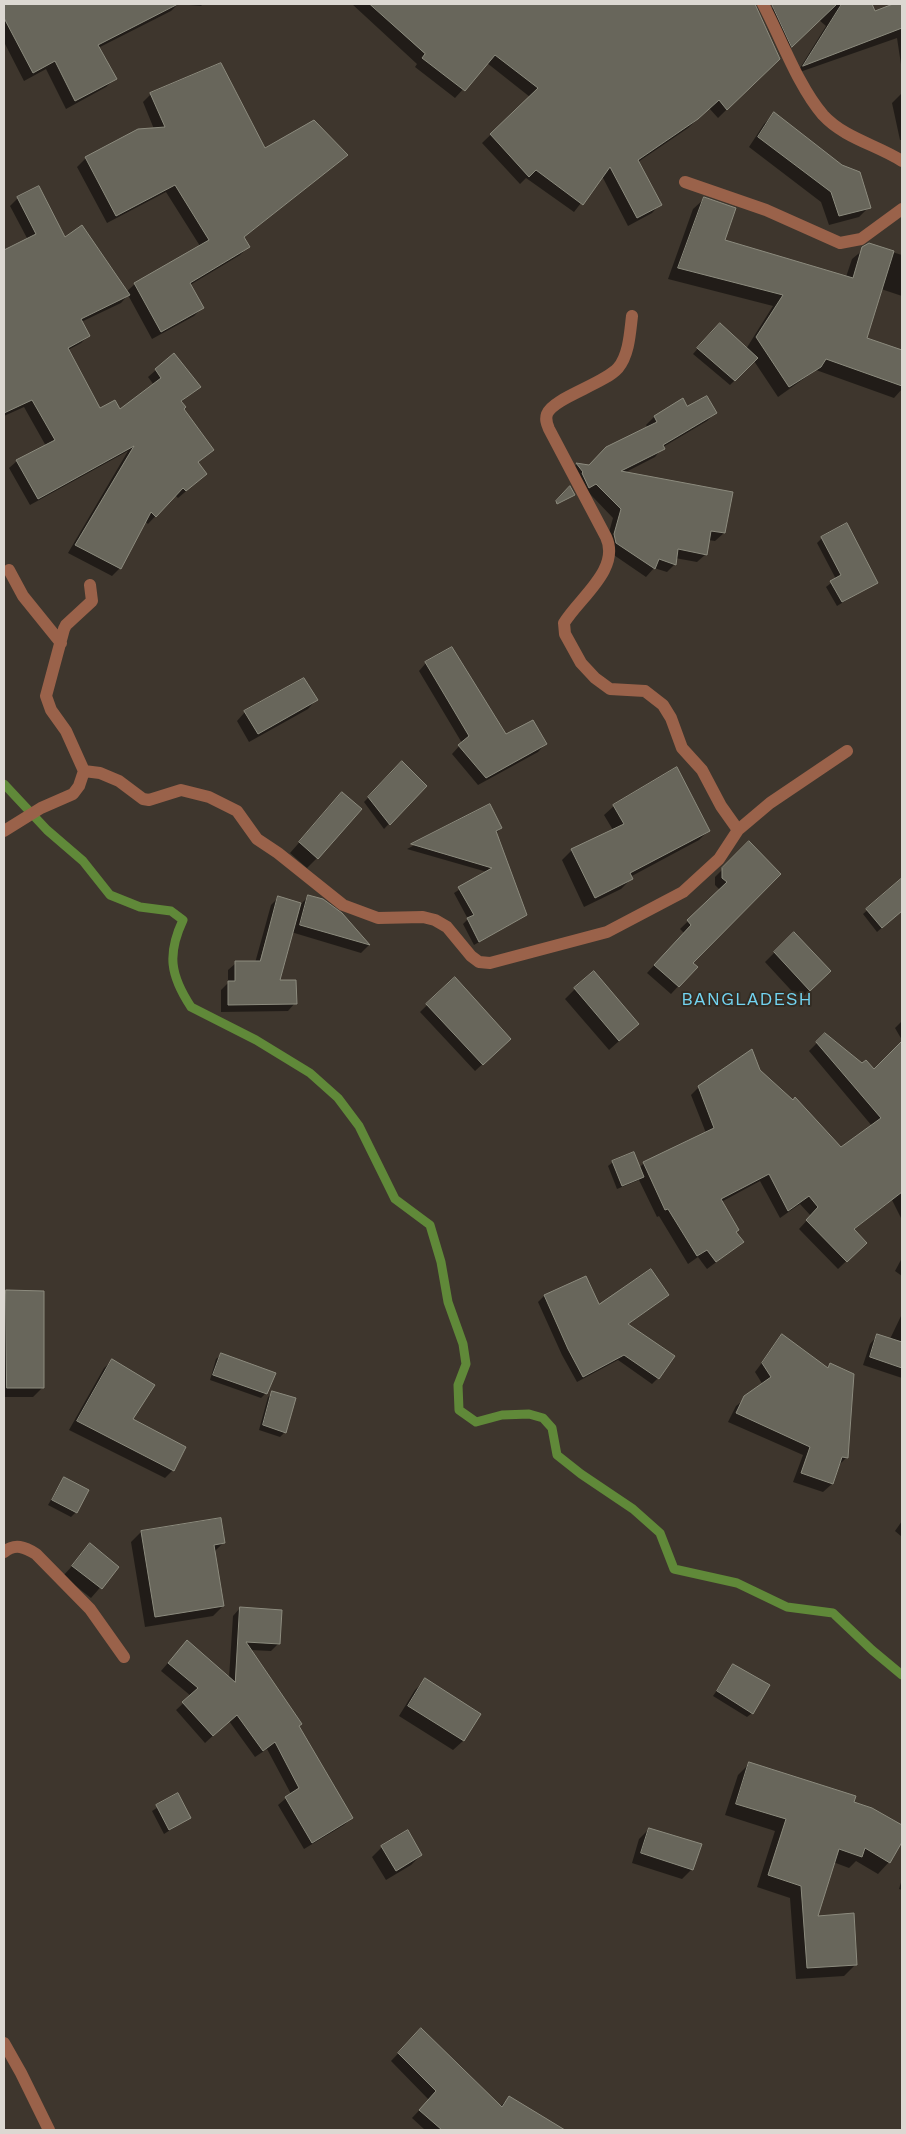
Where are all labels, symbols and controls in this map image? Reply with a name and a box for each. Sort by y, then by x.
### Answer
district label: BANGLADESH [680,989,814,1011]

